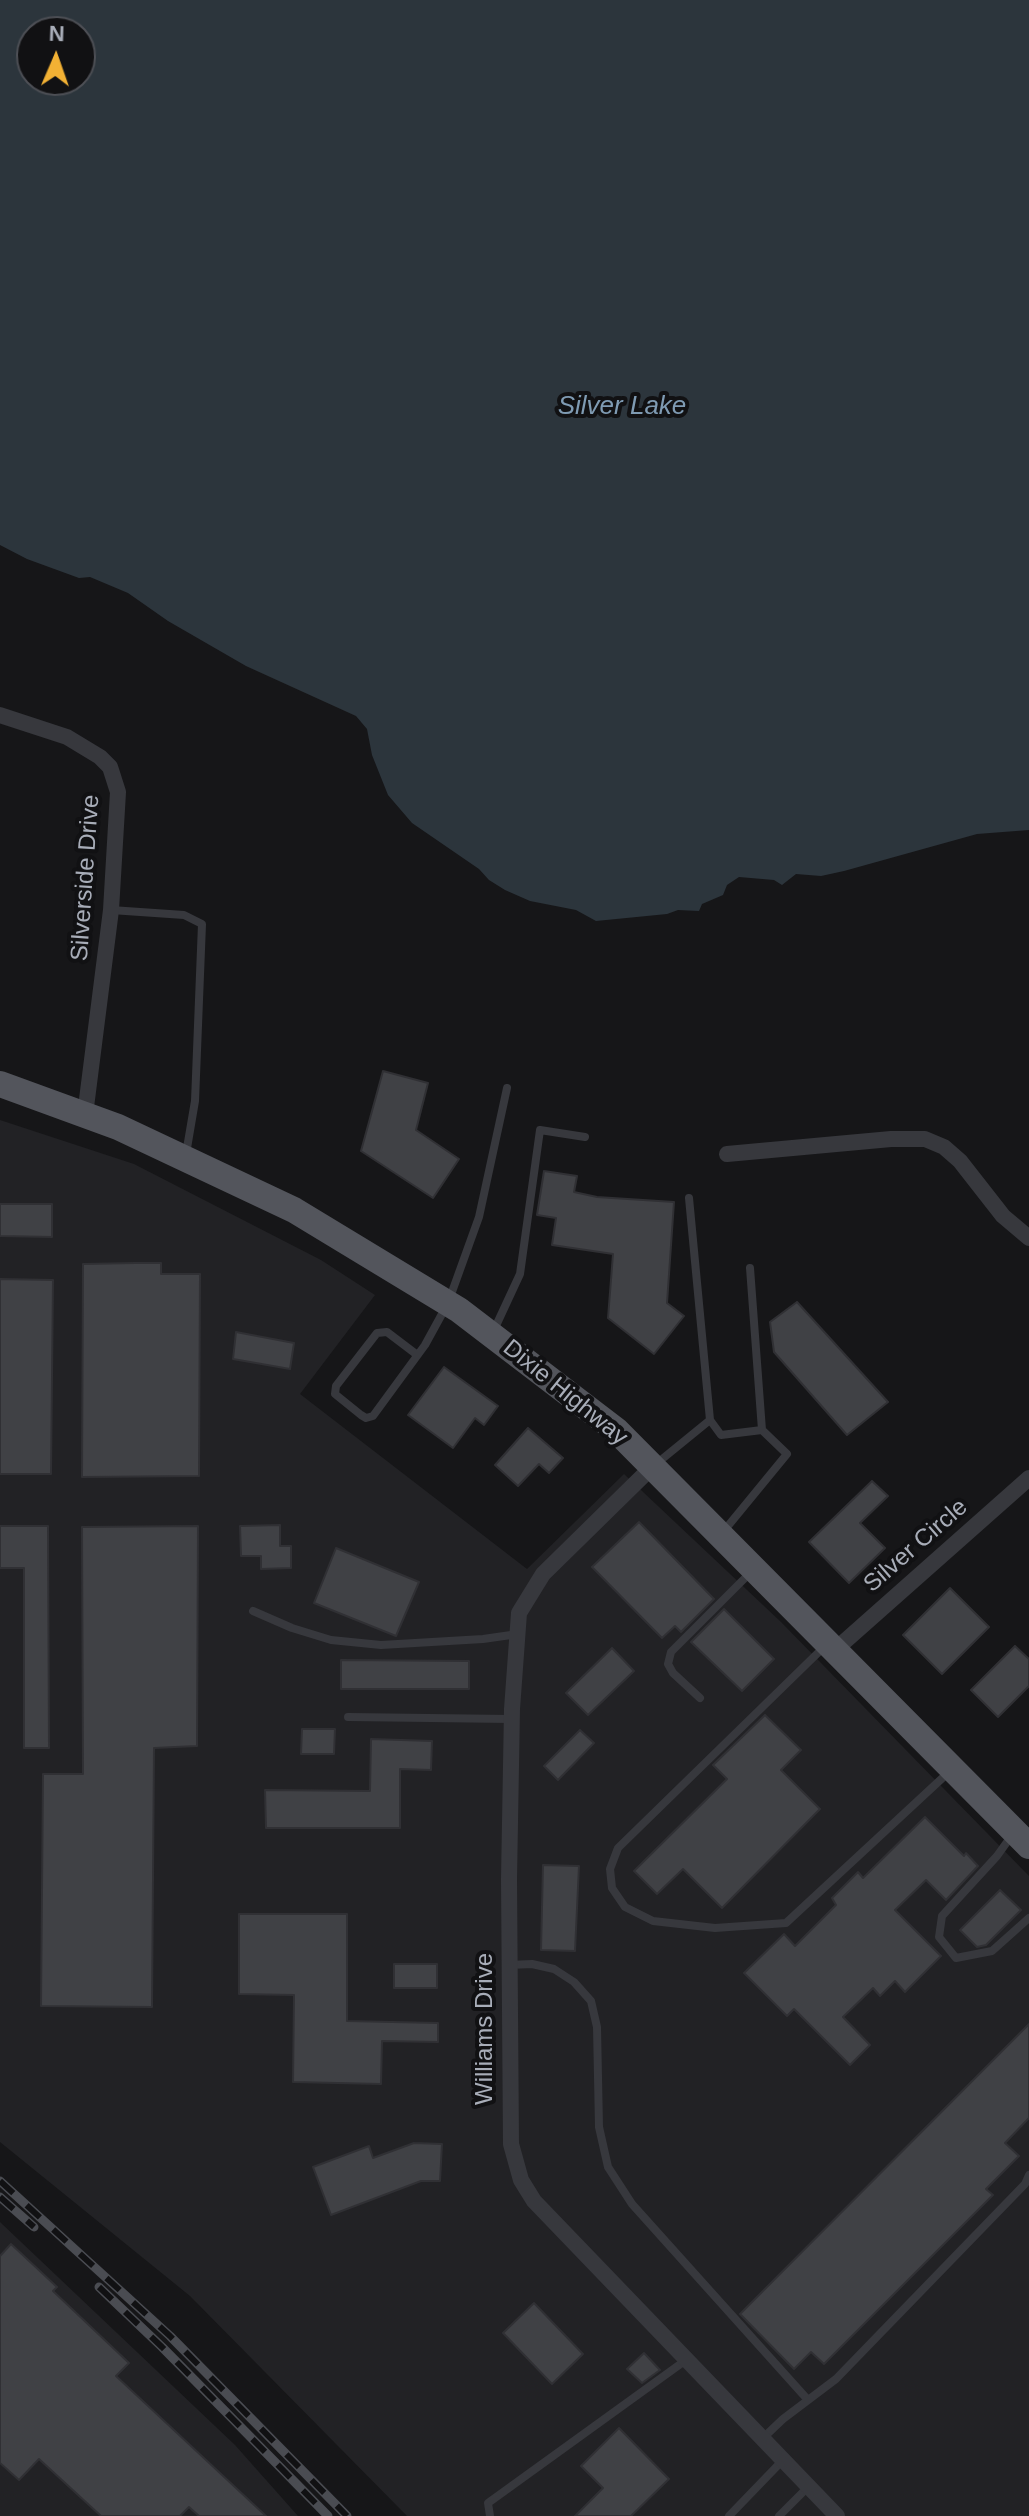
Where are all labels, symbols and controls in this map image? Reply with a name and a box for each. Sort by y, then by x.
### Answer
north arrow [16,16,96,96]
text: N [48,21,65,46]
water label: Silver Lake [558,391,686,423]
street label: Silverside Drive [66,794,106,962]
street label: Dixie Highway [497,1334,633,1452]
street label: Silver Circle [858,1493,974,1599]
street label: Williams Drive [471,1953,499,2105]

